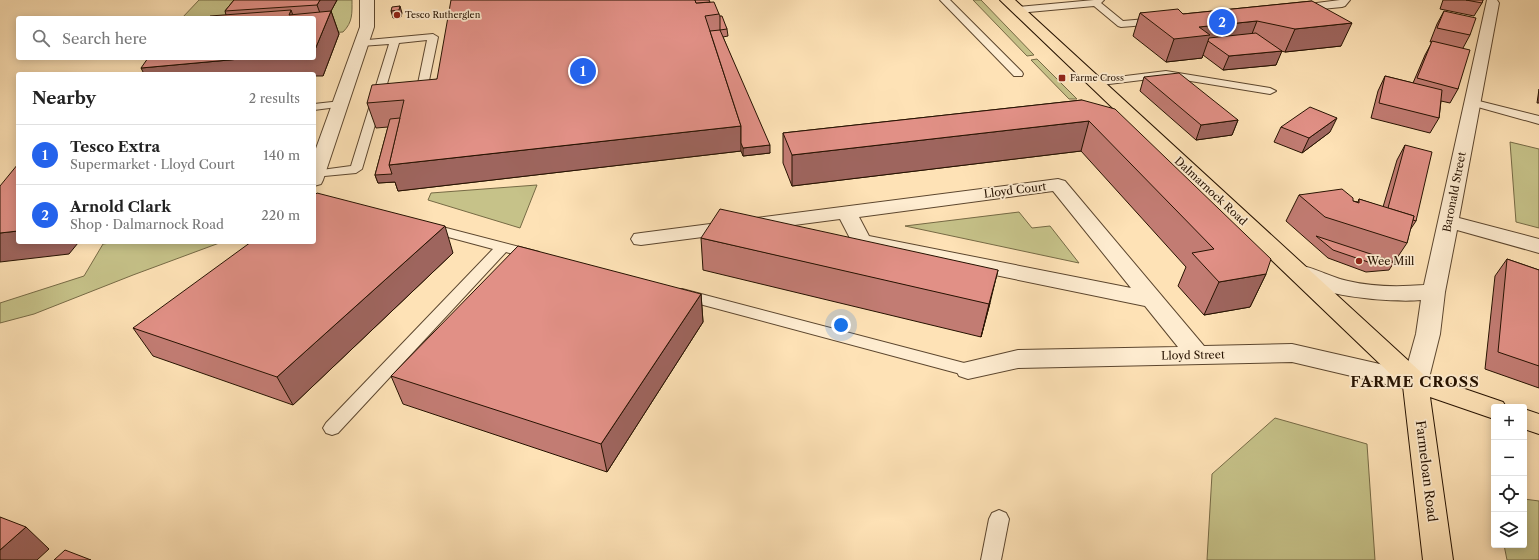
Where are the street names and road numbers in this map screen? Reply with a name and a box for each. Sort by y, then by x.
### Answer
street label: Baronald Street [1439,151,1469,233]
street label: Dalmarnock Road [1172,154,1250,228]
street label: Lloyd Court [983,179,1047,201]
street label: Lloyd Street [1161,347,1225,363]
street label: Farmeloan Road [1413,419,1441,523]

